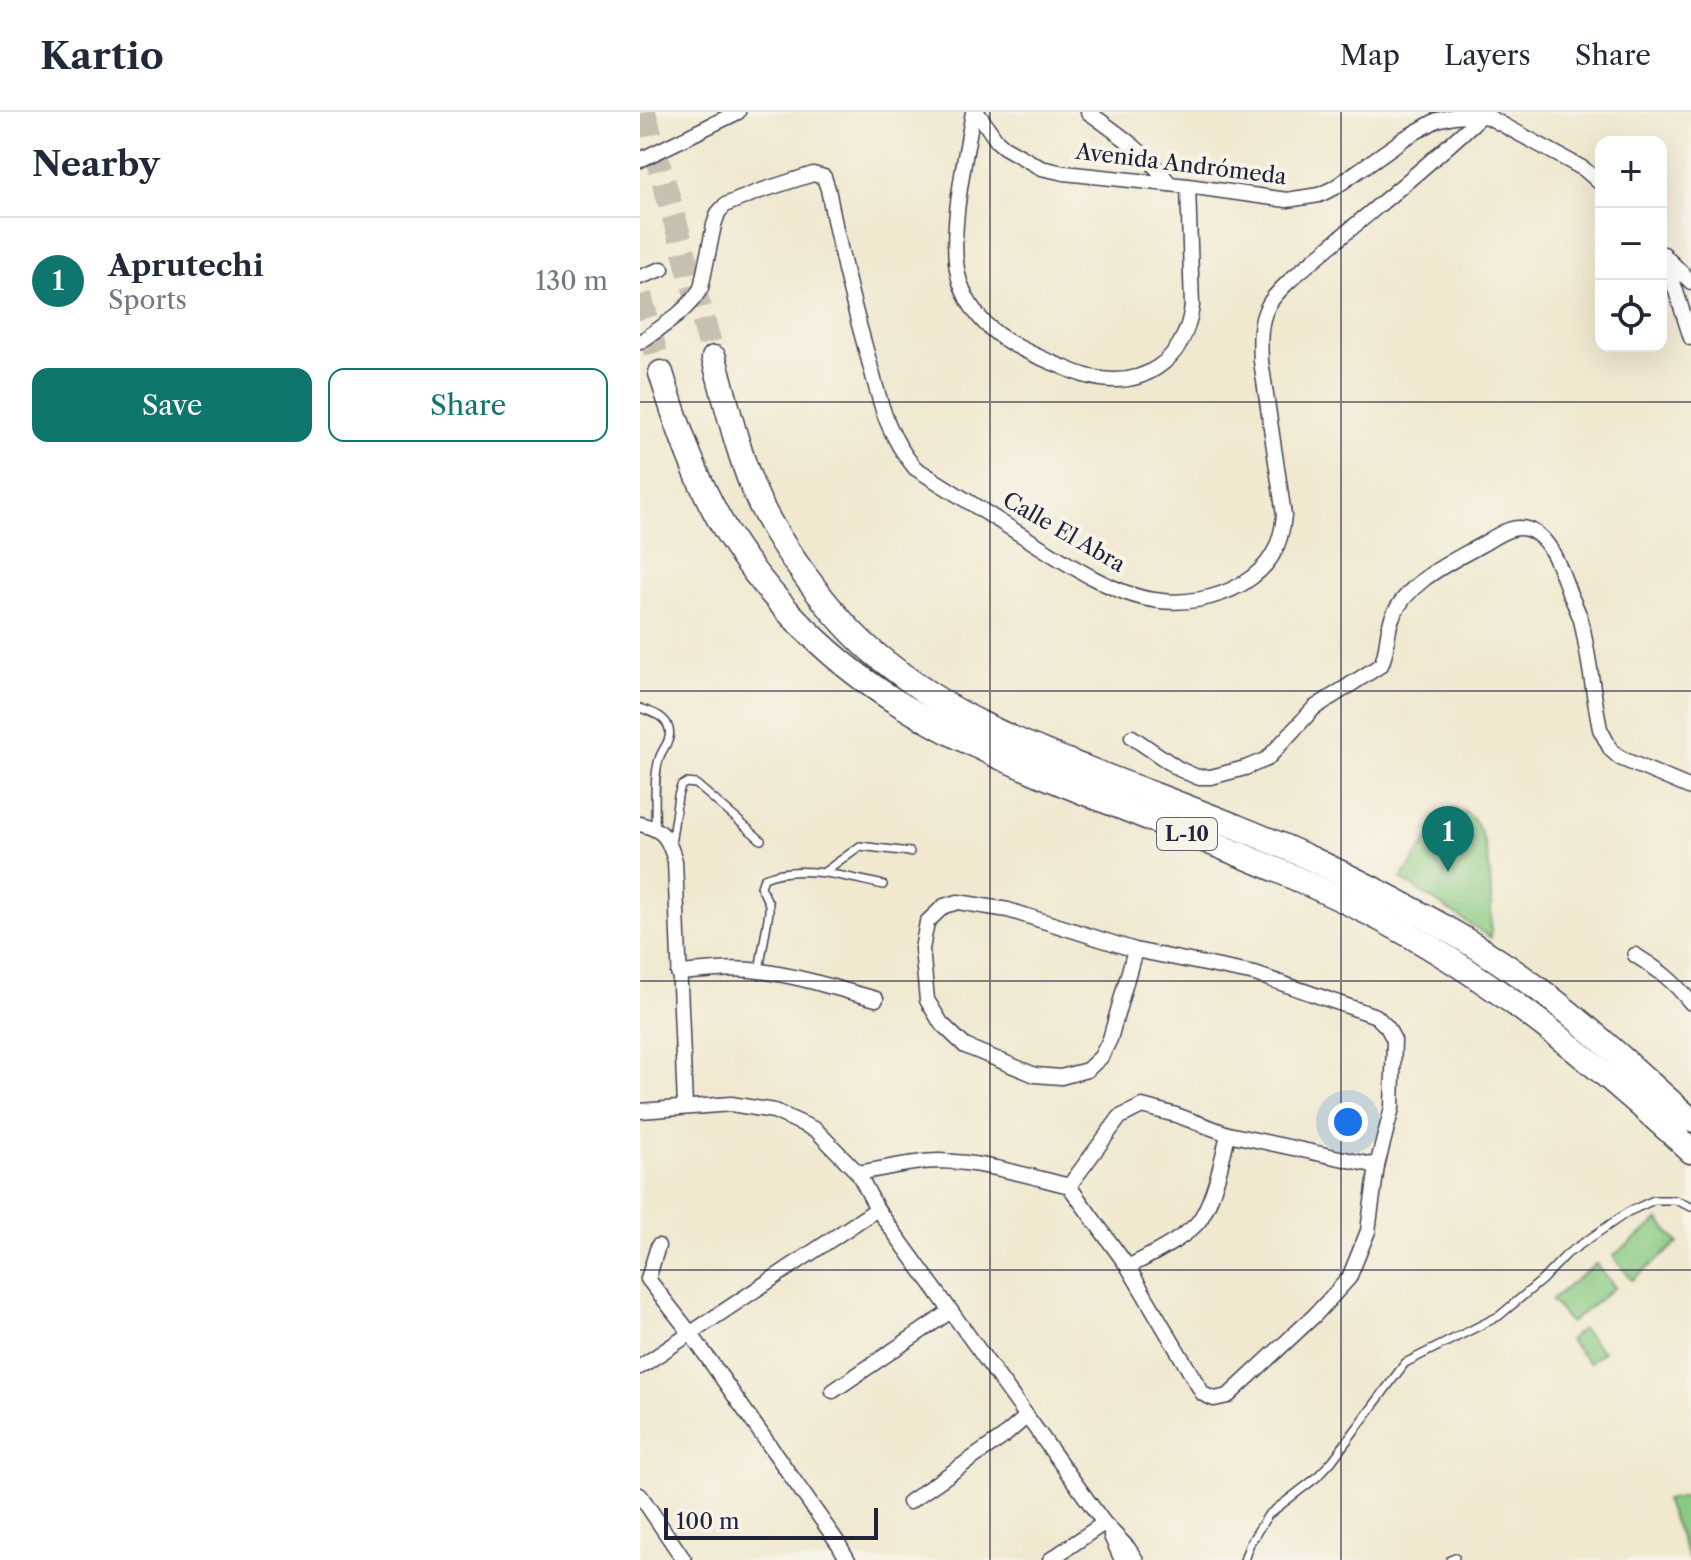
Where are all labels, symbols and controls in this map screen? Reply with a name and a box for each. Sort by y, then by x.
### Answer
text: Kartio [40,32,164,79]
text: Map [1340,38,1400,72]
text: Layers [1444,38,1531,72]
text: Share [1575,38,1651,72]
map controls [1595,136,1667,352]
button: + [1595,136,1667,208]
street label: Avenida Andrómeda [1073,138,1288,190]
text: Nearby [32,143,160,185]
button: − [1595,208,1667,280]
text: Aprutechi [108,247,264,284]
text: 1 [52,265,64,297]
text: 130 m [535,265,608,297]
button: locate [1595,280,1667,352]
text: Sports [108,284,187,316]
button: Save [32,368,312,442]
button: Share [328,368,608,442]
street label: Calle El Abra [998,486,1130,578]
pin: 1 [1422,806,1474,872]
road number: L-10 [1157,818,1217,850]
your location [1328,1102,1368,1142]
scale bar [664,1504,878,1540]
text: 100 m [676,1508,739,1535]

